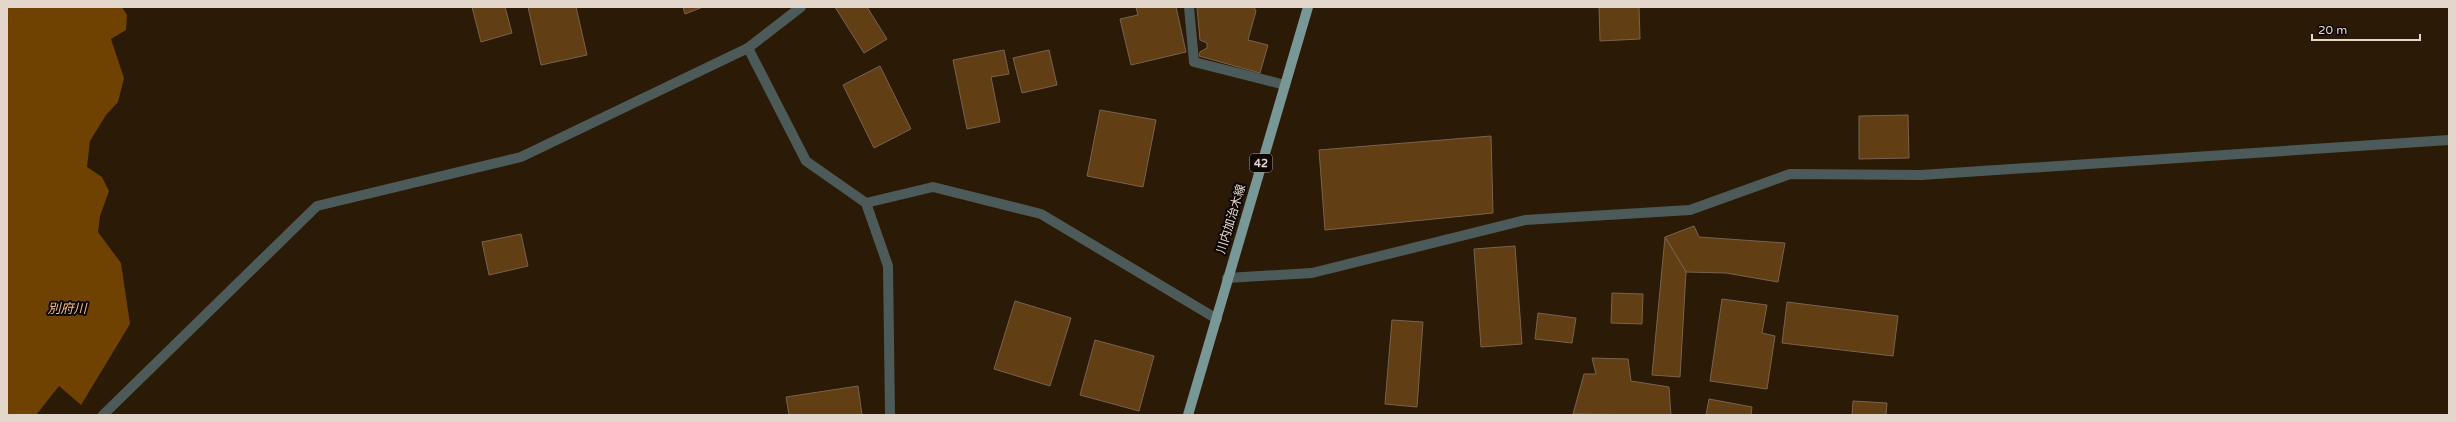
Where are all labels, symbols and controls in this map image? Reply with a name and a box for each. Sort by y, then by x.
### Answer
scale bar [2312,16,2420,42]
text: 20 m [2318,23,2347,37]
road number: 42 [1250,154,1272,172]
street label: 川内加治木線 [1214,183,1248,255]
water label: 別府川 [47,301,88,317]

